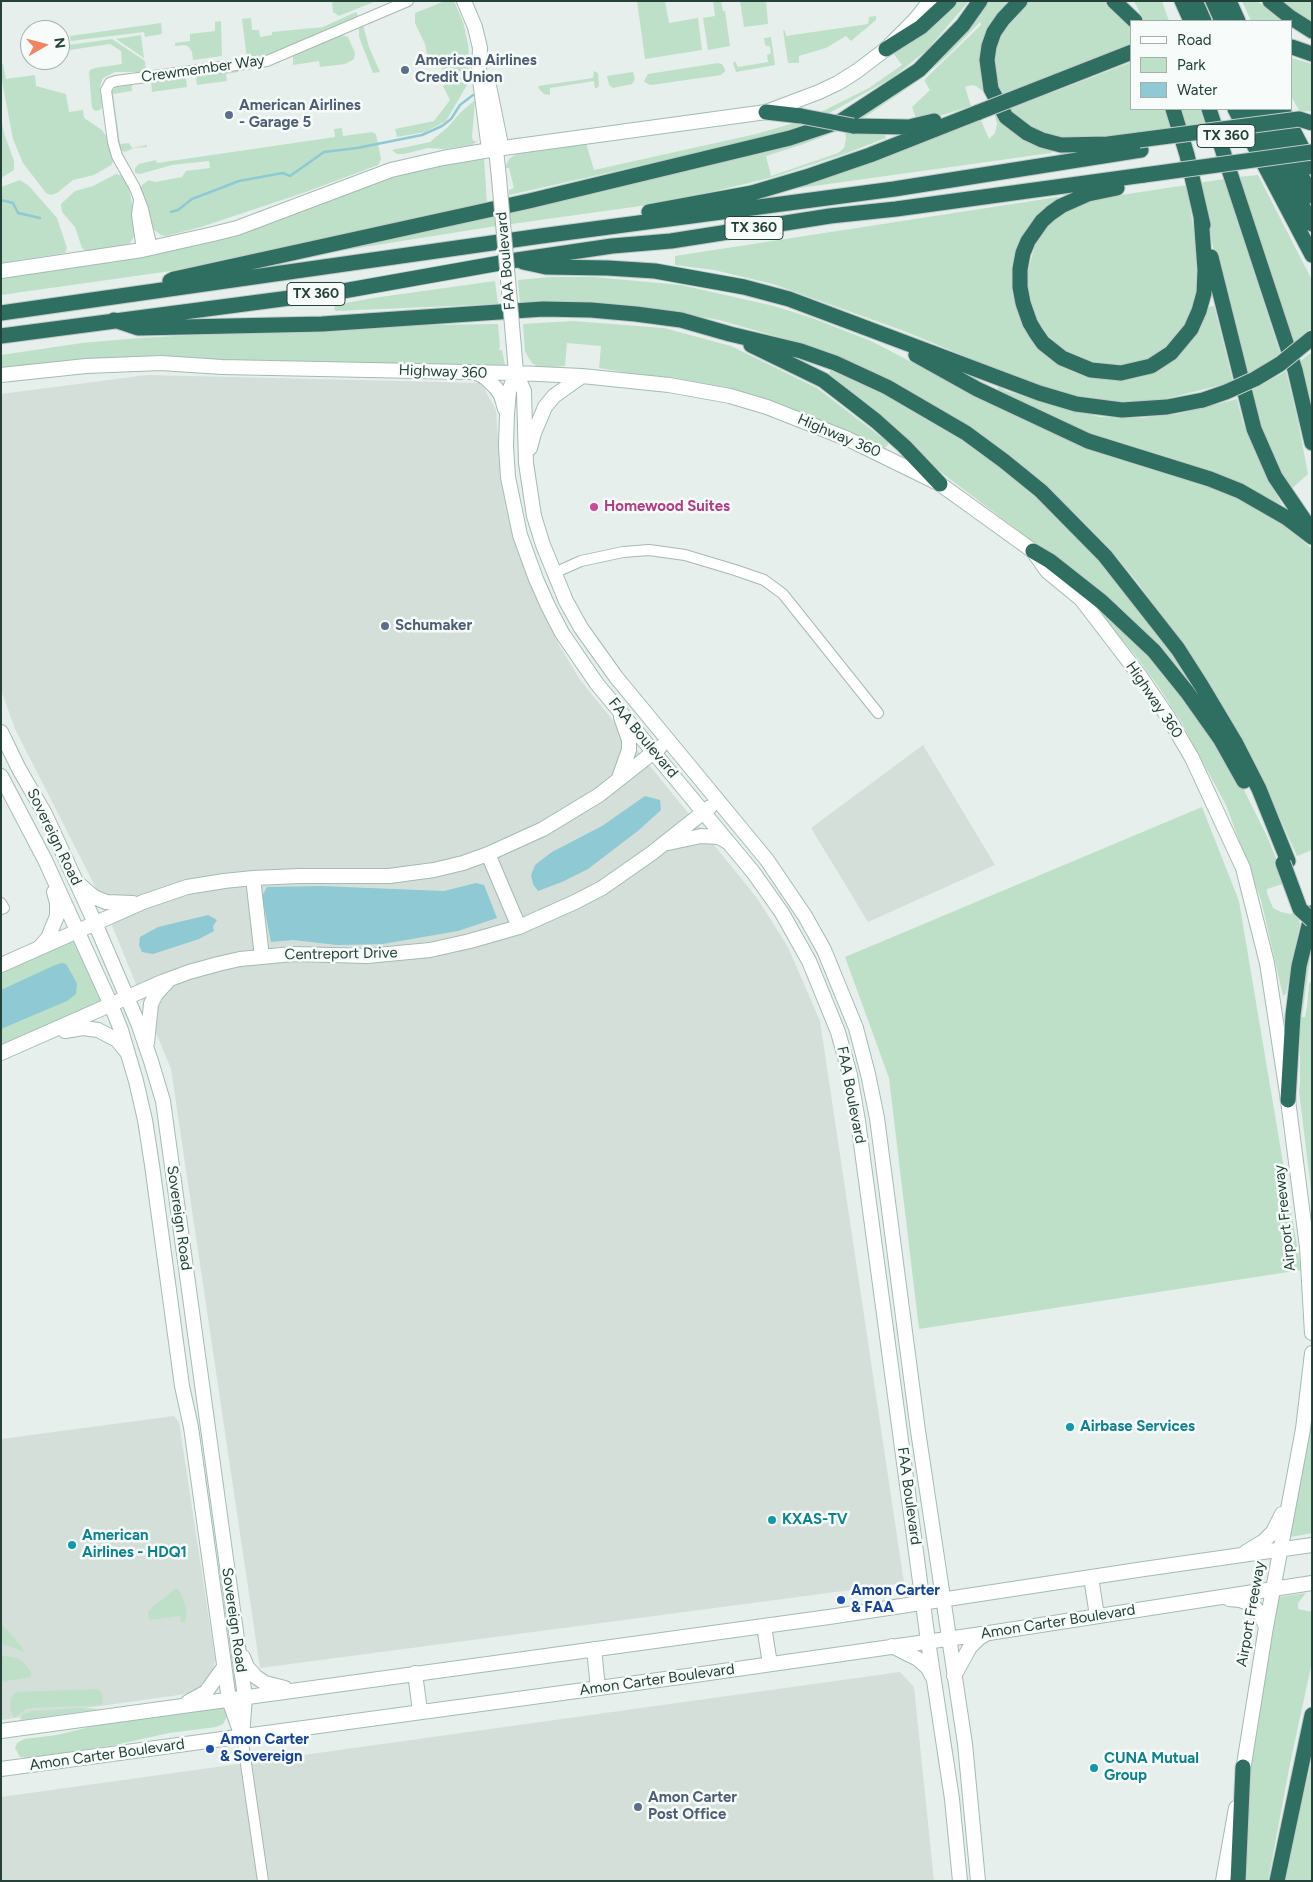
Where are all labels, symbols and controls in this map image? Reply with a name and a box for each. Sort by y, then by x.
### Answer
north arrow [20,20,70,70]
legend [1130,20,1293,110]
text: Road [1177,31,1212,49]
text: N [50,36,69,50]
street label: Crewmember Way [140,51,266,87]
place label: American Airlines Credit Union [415,52,537,87]
text: Park [1177,56,1206,74]
marker: American Airlines Credit Union [399,64,411,76]
text: Water [1177,81,1217,99]
place label: American Airlines - Garage 5 [239,97,361,132]
marker: American Airlines - Garage 5 [223,109,235,121]
road number: TX 360 [1197,124,1255,148]
street label: FAA Boulevard [493,211,519,311]
road number: TX 360 [725,217,783,240]
road number: TX 360 [287,282,345,306]
street label: Highway 360 [398,361,488,383]
street label: Highway 360 [795,410,883,462]
place label: Homewood Suites [604,498,730,516]
marker: Homewood Suites [588,501,600,513]
place label: Schumaker [395,617,472,635]
marker: Schumaker [379,620,391,632]
street label: Highway 360 [1122,658,1186,742]
street label: FAA Boulevard [604,694,682,782]
street label: Sovereign Road [23,786,85,888]
street label: Centreport Drive [284,944,398,964]
street label: FAA Boulevard [833,1045,869,1145]
street label: Sovereign Road [163,1164,195,1272]
street label: Airport Freeway [1270,1164,1300,1272]
place label: Airbase Services [1080,1418,1195,1436]
marker: Airbase Services [1064,1421,1076,1433]
street label: FAA Boulevard [893,1446,925,1546]
place label: KXAS-TV [782,1511,848,1529]
marker: KXAS-TV [766,1514,778,1526]
place label: American Airlines - HDQ1 [82,1527,187,1562]
marker: American Airlines - HDQ1 [66,1539,78,1551]
street label: Airport Freeway [1233,1560,1269,1668]
street label: Sovereign Road [218,1566,250,1674]
place label: Amon Carter & FAA [851,1582,940,1617]
marker: Amon Carter & FAA [835,1594,847,1606]
street label: Amon Carter Boulevard [979,1601,1137,1643]
street label: Amon Carter Boulevard [578,1660,736,1700]
place label: Amon Carter & Sovereign [220,1731,309,1766]
street label: Amon Carter Boulevard [28,1735,186,1775]
marker: Amon Carter & Sovereign [204,1743,216,1755]
place label: CUNA Mutual Group [1104,1750,1199,1785]
marker: CUNA Mutual Group [1088,1762,1100,1774]
place label: Amon Carter Post Office [648,1789,737,1824]
marker: Amon Carter Post Office [632,1801,644,1813]

